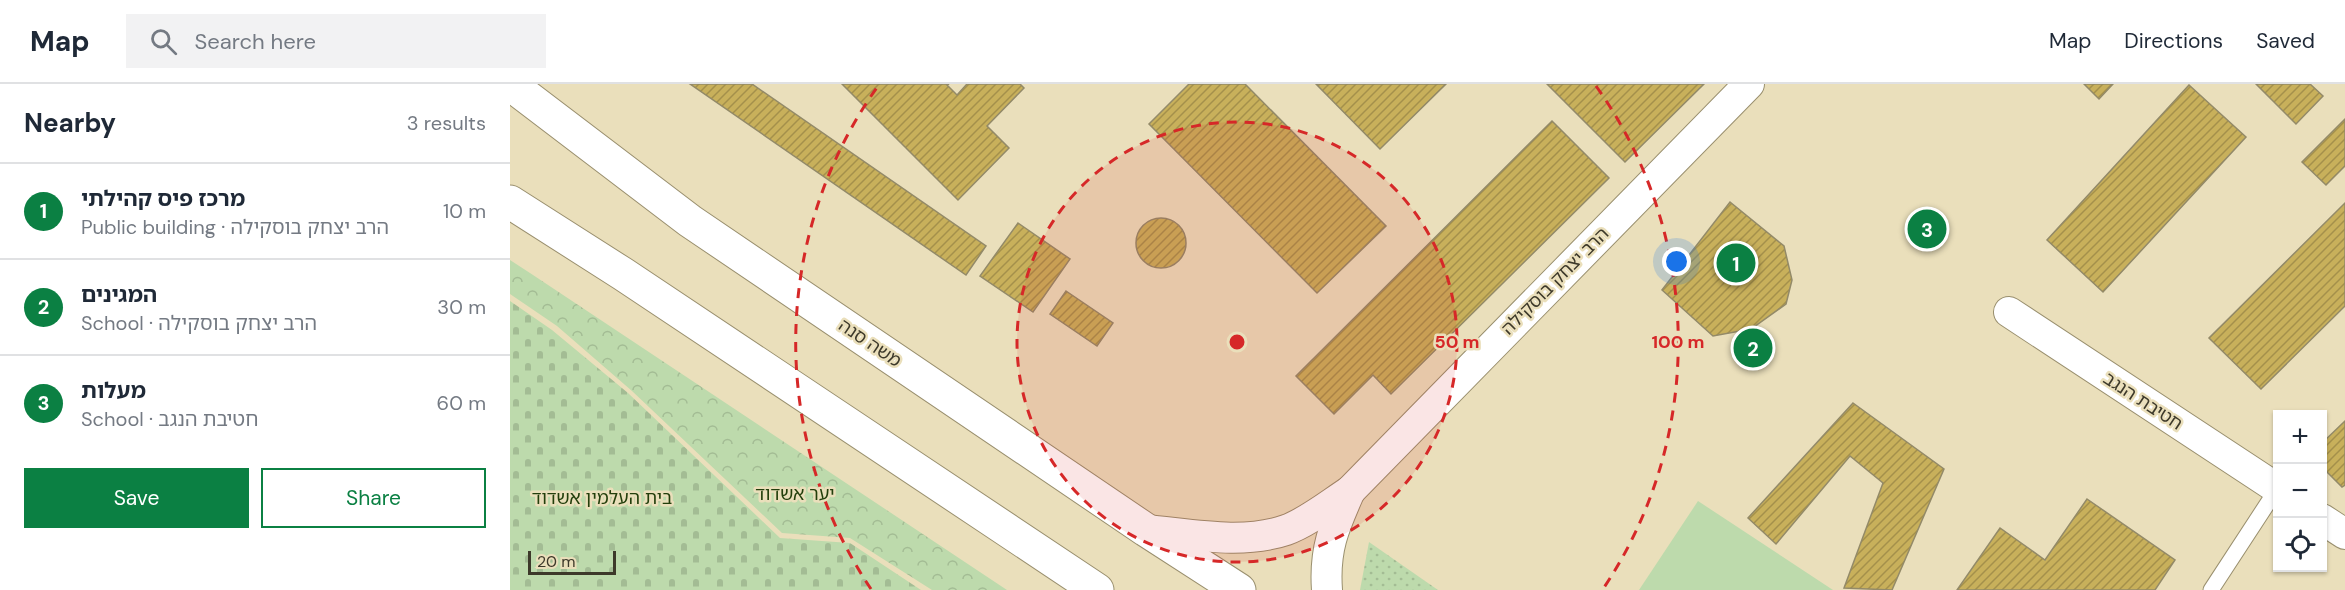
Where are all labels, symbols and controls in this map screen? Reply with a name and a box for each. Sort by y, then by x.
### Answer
search box [126,14,546,68]
text: Map [30,23,90,60]
icon: search [147,25,180,58]
text: Search here [195,27,316,56]
text: Map [2049,27,2091,55]
text: Directions [2124,27,2223,55]
text: Saved [2256,27,2315,55]
text: Nearby [24,106,116,140]
text: 3 results [407,110,486,136]
text: מרכז פיס קהילתי [81,184,245,213]
text: 1 [40,198,47,224]
text: 10 m [443,198,486,224]
pin: 3 [1908,206,1946,252]
text: Public building · הרב יצחק בוסקילה [81,214,389,240]
street label: הרב יצחק בוסקילה [1496,222,1614,340]
pin: 1 [1716,240,1756,285]
your location [1662,247,1691,276]
text: המגינים [81,280,157,309]
text: 2 [38,294,49,320]
text: 30 m [437,294,486,320]
text: School · הרב יצחק בוסקילה [81,310,317,336]
street label: משה סנה [834,313,906,373]
pin: 2 [1734,326,1772,370]
text: 50 m [1434,330,1480,354]
text: 100 m [1651,330,1705,354]
centre of rings [1227,332,1247,352]
street label: חטיבת הנגב [2099,366,2187,436]
text: מעלות [81,376,146,405]
text: 3 [37,390,50,416]
text: 60 m [437,390,486,416]
text: School · חטיבת הנגב [81,406,258,432]
map controls [2273,410,2327,572]
button: + [2273,410,2327,464]
button: − [2273,464,2327,518]
button: Save [24,468,249,528]
button: Share [261,468,486,528]
park label: יער אשדוד [755,482,835,506]
park label: בית העלמין אשדוד [532,486,672,510]
button: locate [2273,518,2327,572]
scale bar [528,548,616,576]
text: 20 m [537,551,576,572]

